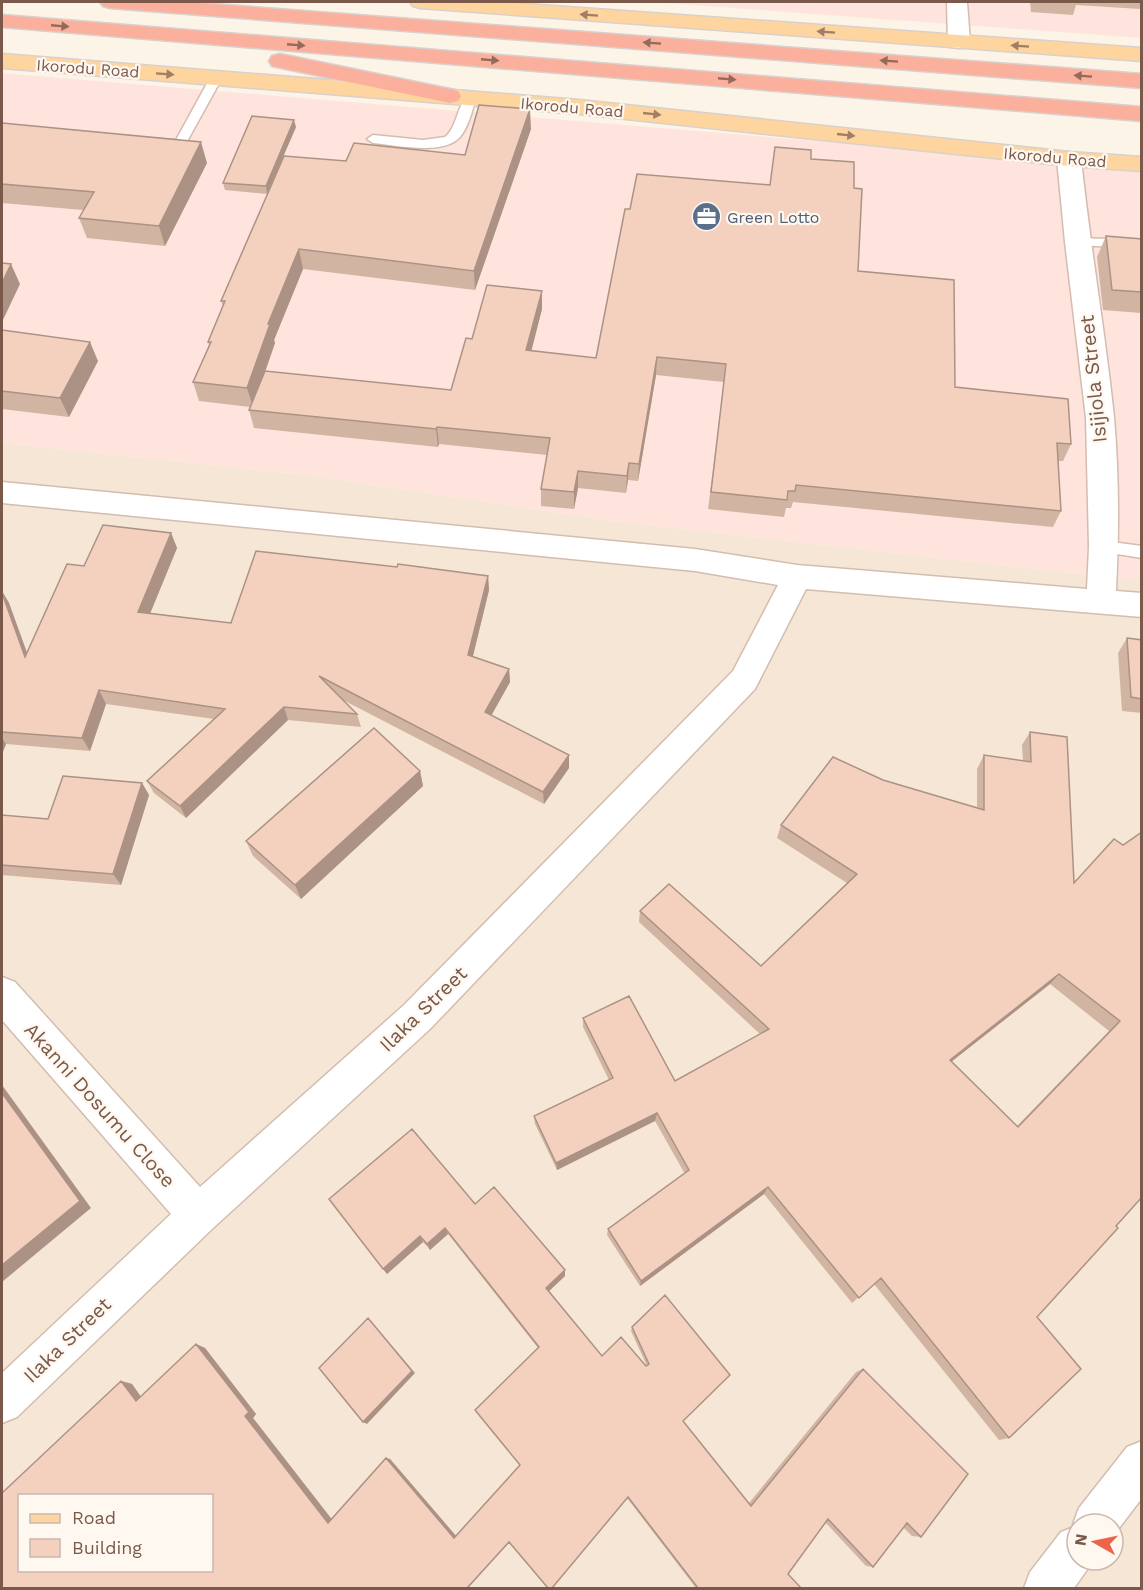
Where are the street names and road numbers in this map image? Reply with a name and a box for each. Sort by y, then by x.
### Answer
street label: Ikorodu Road [36,55,140,82]
street label: Ikorodu Road [520,94,624,121]
street label: Ikorodu Road [1003,144,1107,171]
street label: Isijiola Street [1074,313,1112,444]
street label: Ilaka Street [374,961,472,1057]
street label: Akanni Dosumu Close [19,1017,181,1193]
street label: Ilaka Street [18,1292,116,1388]

